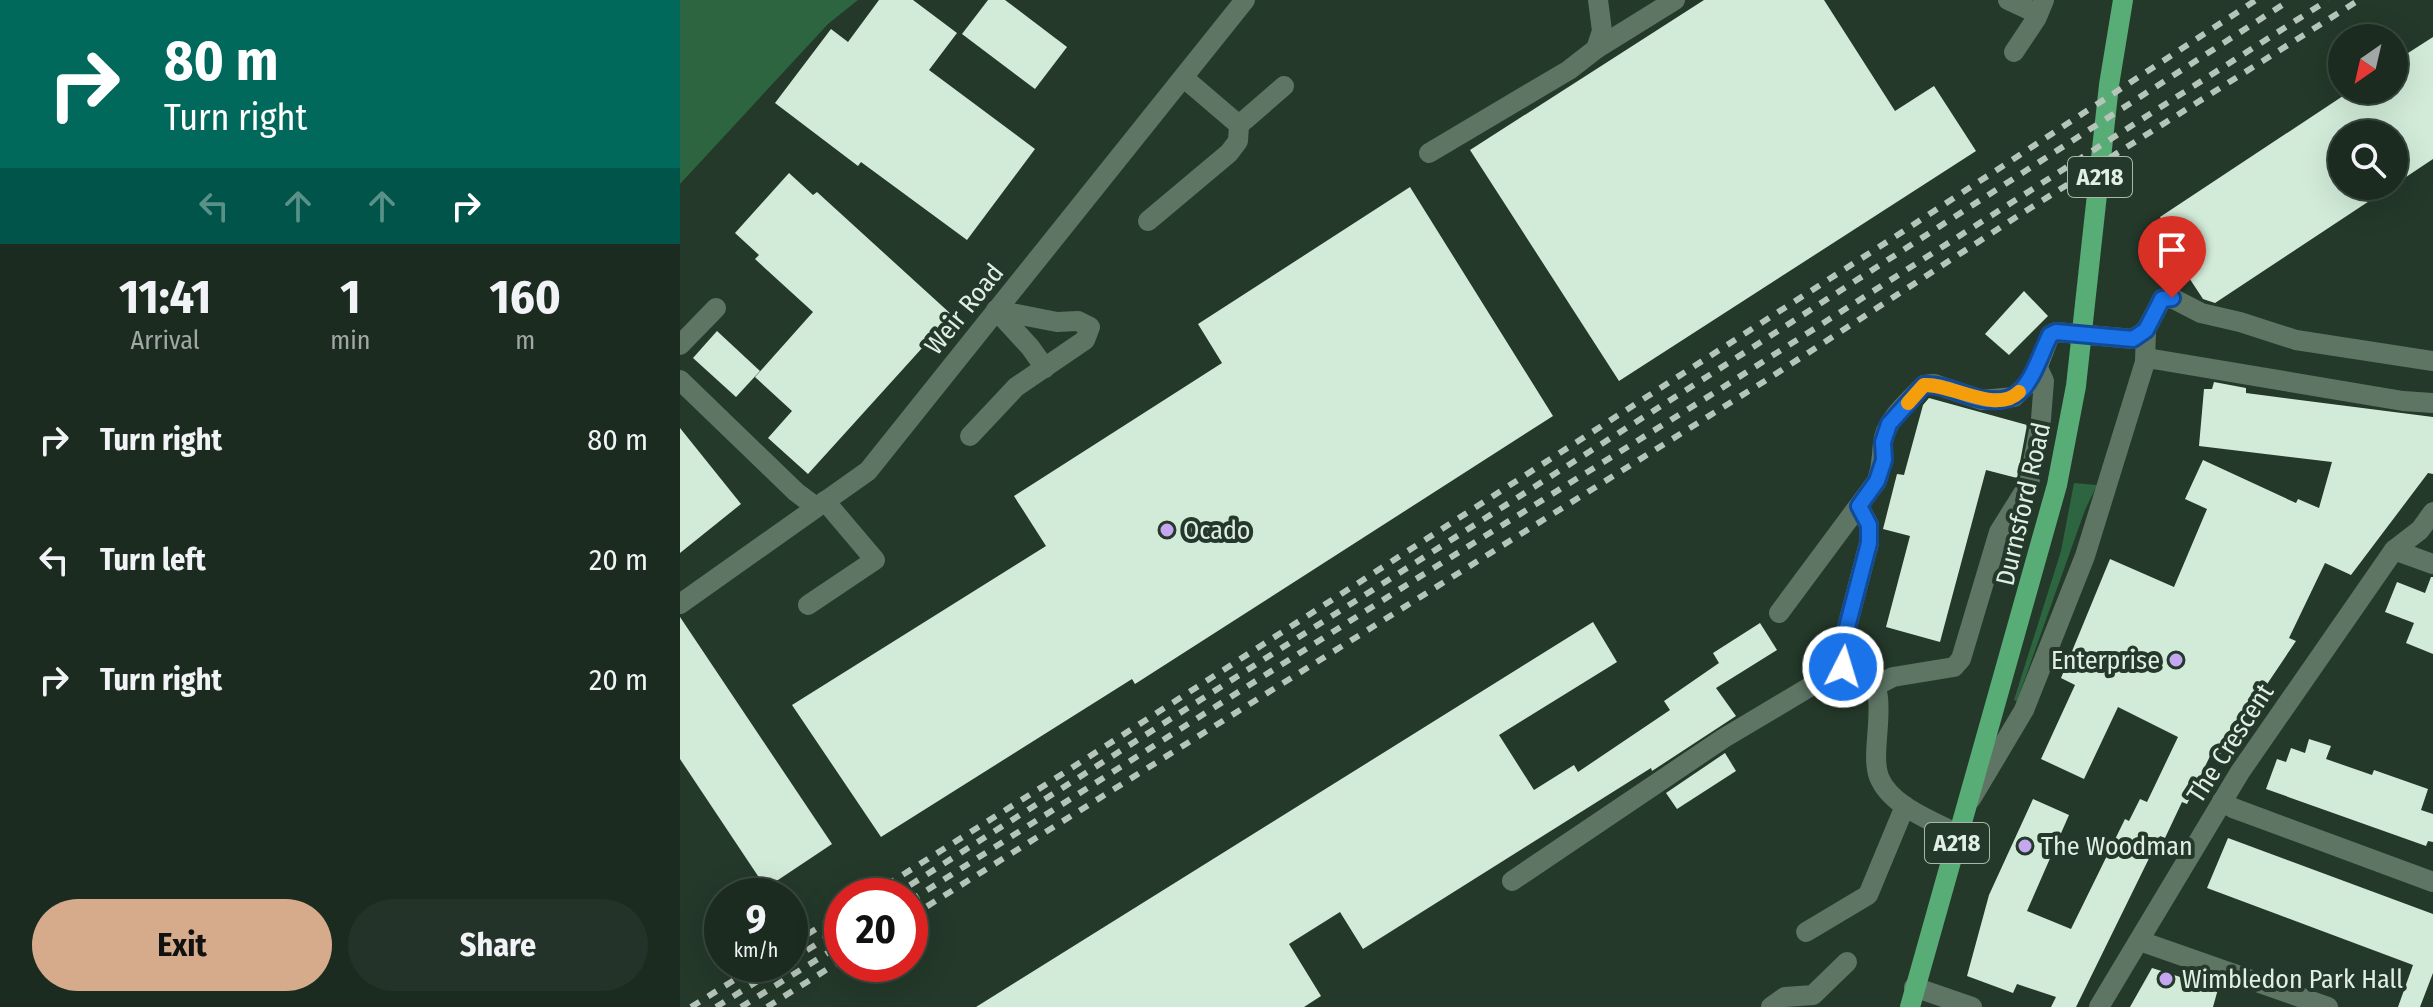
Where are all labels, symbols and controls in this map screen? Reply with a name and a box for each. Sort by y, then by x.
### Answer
north arrow [2328,24,2408,104]
map controls [2328,24,2408,200]
text: 80 m [164,28,279,95]
icon: right [32,32,136,136]
text: Turn right [164,96,307,140]
button: search [2328,120,2408,200]
road number: A218 [2068,157,2132,197]
icon: left [192,184,236,228]
icon: ahead [276,184,320,228]
icon: ahead [360,184,404,228]
icon: right [444,184,488,228]
pin [2138,216,2206,298]
icon: arrive [2150,228,2194,272]
street label: Weir Road [918,258,1010,361]
text: 11:41 [119,268,211,326]
text: 1 [340,268,360,326]
text: 160 [489,268,561,326]
text: Arrival [131,325,200,356]
text: min [330,325,370,356]
text: m [515,325,535,356]
icon: right [32,418,76,462]
street label: Durnsford Road [1990,420,2057,589]
text: Turn right [100,422,222,458]
text: 80 m [587,422,648,458]
place label: Ocado [1183,515,1251,546]
marker: Ocado [1158,521,1176,539]
icon: left [32,538,76,582]
text: Turn left [100,542,206,578]
text: 20 m [589,542,648,578]
position arrow [1801,625,1885,709]
place label: Enterprise [2051,645,2160,676]
marker: Enterprise [2167,651,2185,669]
icon: right [32,658,76,702]
text: Turn right [100,662,222,698]
text: 20 m [589,662,648,698]
street label: The Crescent [2181,678,2281,809]
road number: A218 [1925,823,1989,863]
place label: The Woodman [2041,831,2193,862]
marker: The Woodman [2016,837,2034,855]
speed limit sign: 20 [824,878,928,982]
text: 9 [746,896,766,944]
button: Exit [32,899,332,991]
button: Share [348,899,648,991]
text: km/h [734,938,778,962]
place label: Wimbledon Park Hall [2182,964,2403,995]
marker: Wimbledon Park Hall [2157,970,2175,988]

